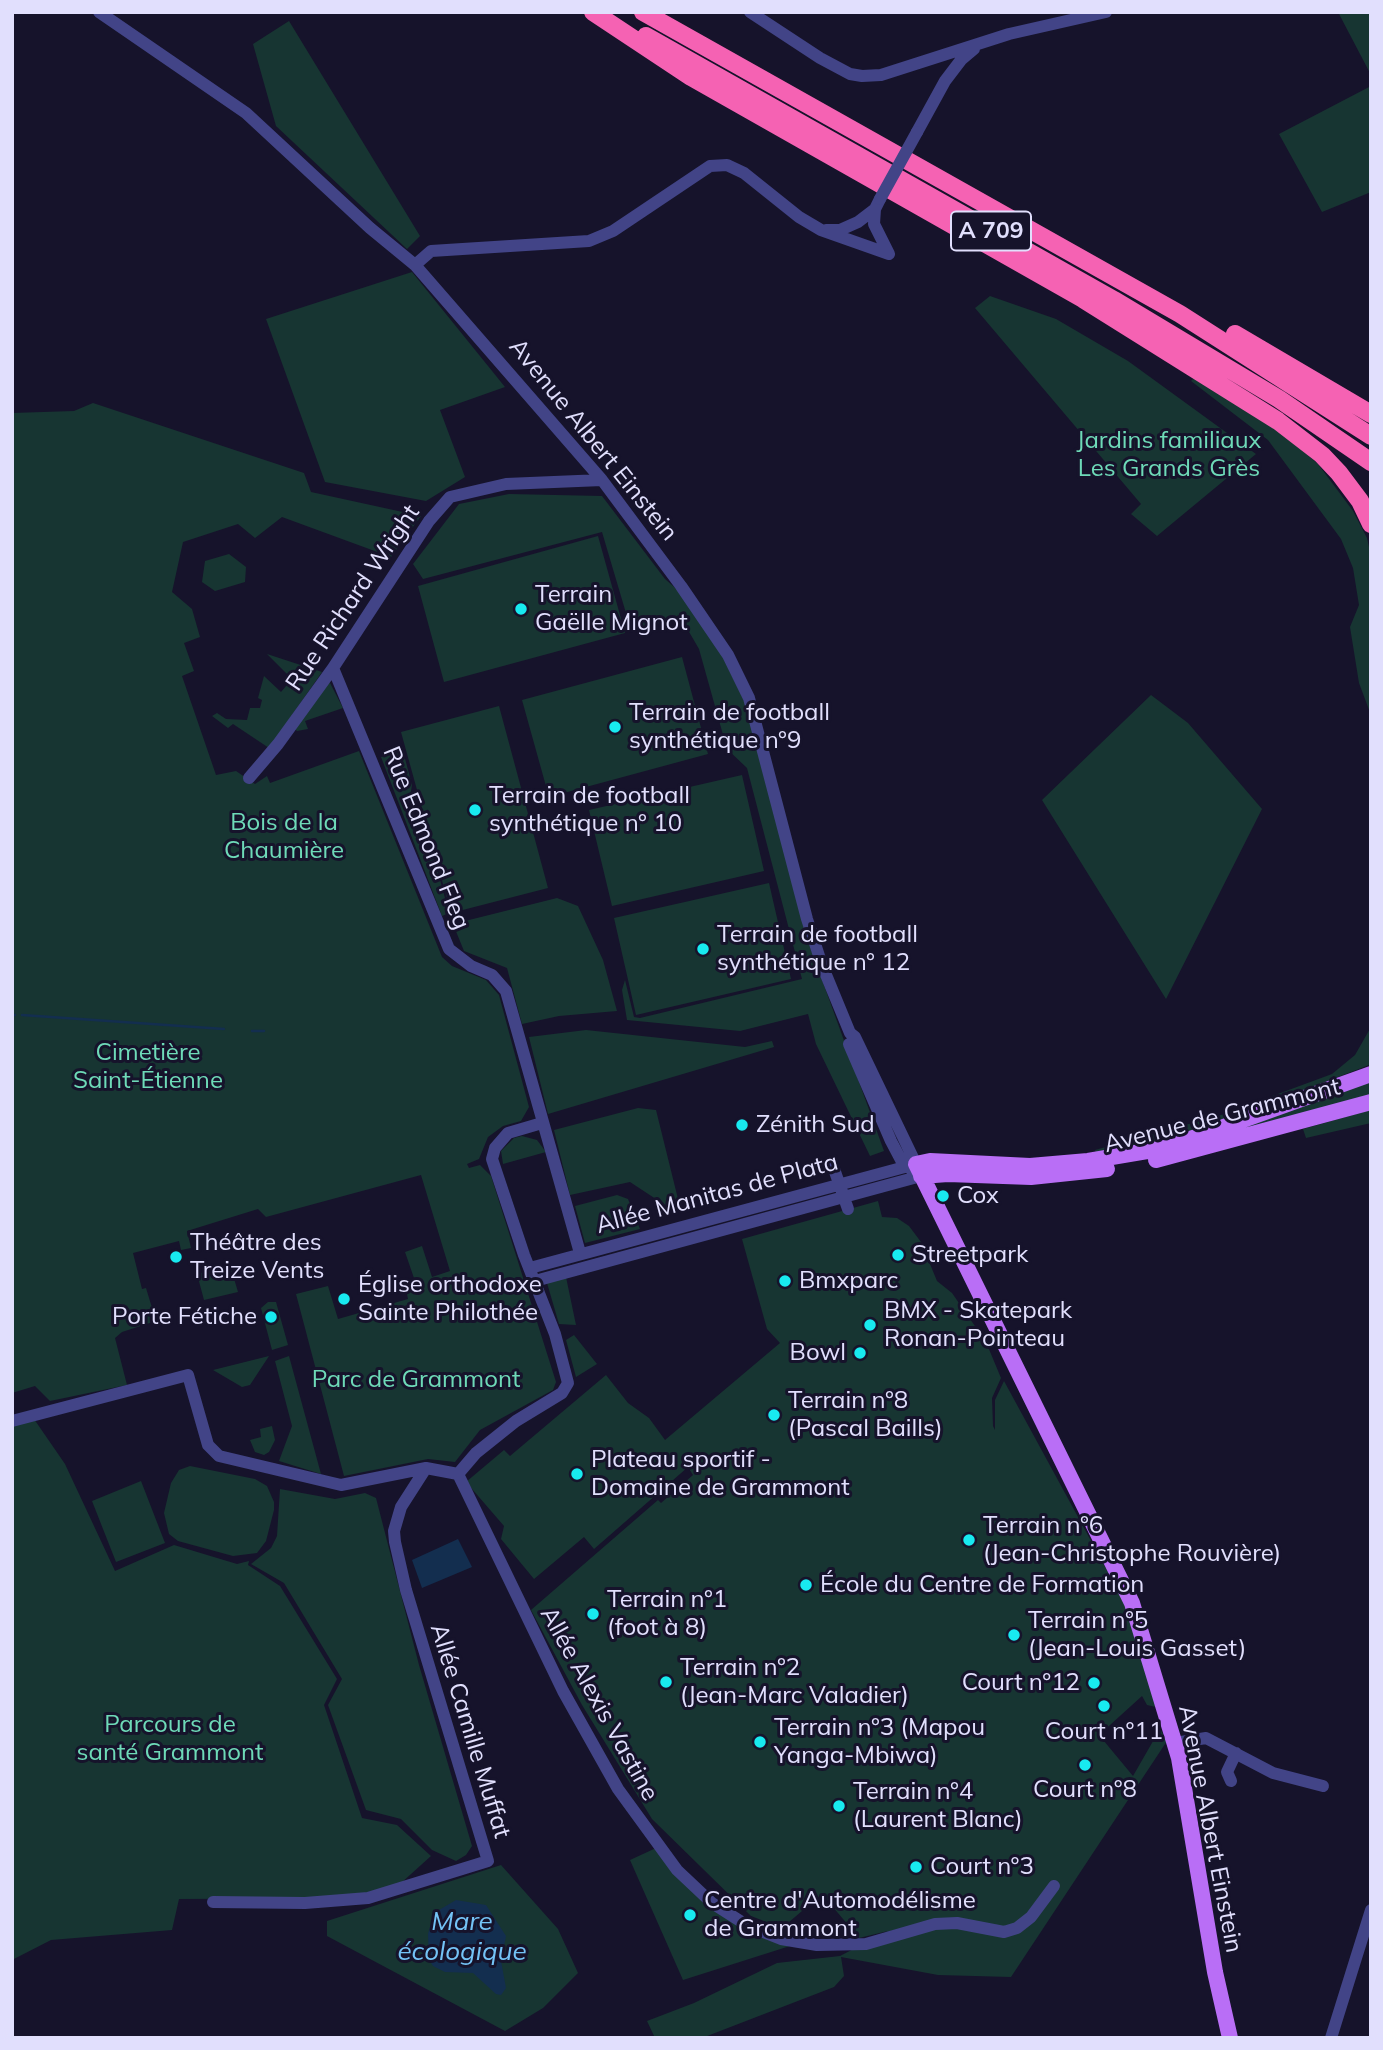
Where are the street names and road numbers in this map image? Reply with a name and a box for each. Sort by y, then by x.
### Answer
road number: A 709 [951,212,1031,250]
street label: Avenue Albert Einstein [503,333,683,547]
street label: Rue Richard Wright [280,499,426,697]
street label: Rue Edmond Fleg [376,742,476,934]
street label: Avenue de Grammont [1101,1073,1343,1159]
street label: Allée Manitas de Plata [593,1148,841,1240]
street label: Allée Alexis Vastine [534,1602,664,1806]
street label: Allée Camille Muffat [424,1620,516,1842]
street label: Avenue Albert Einstein [1172,1703,1248,1955]

